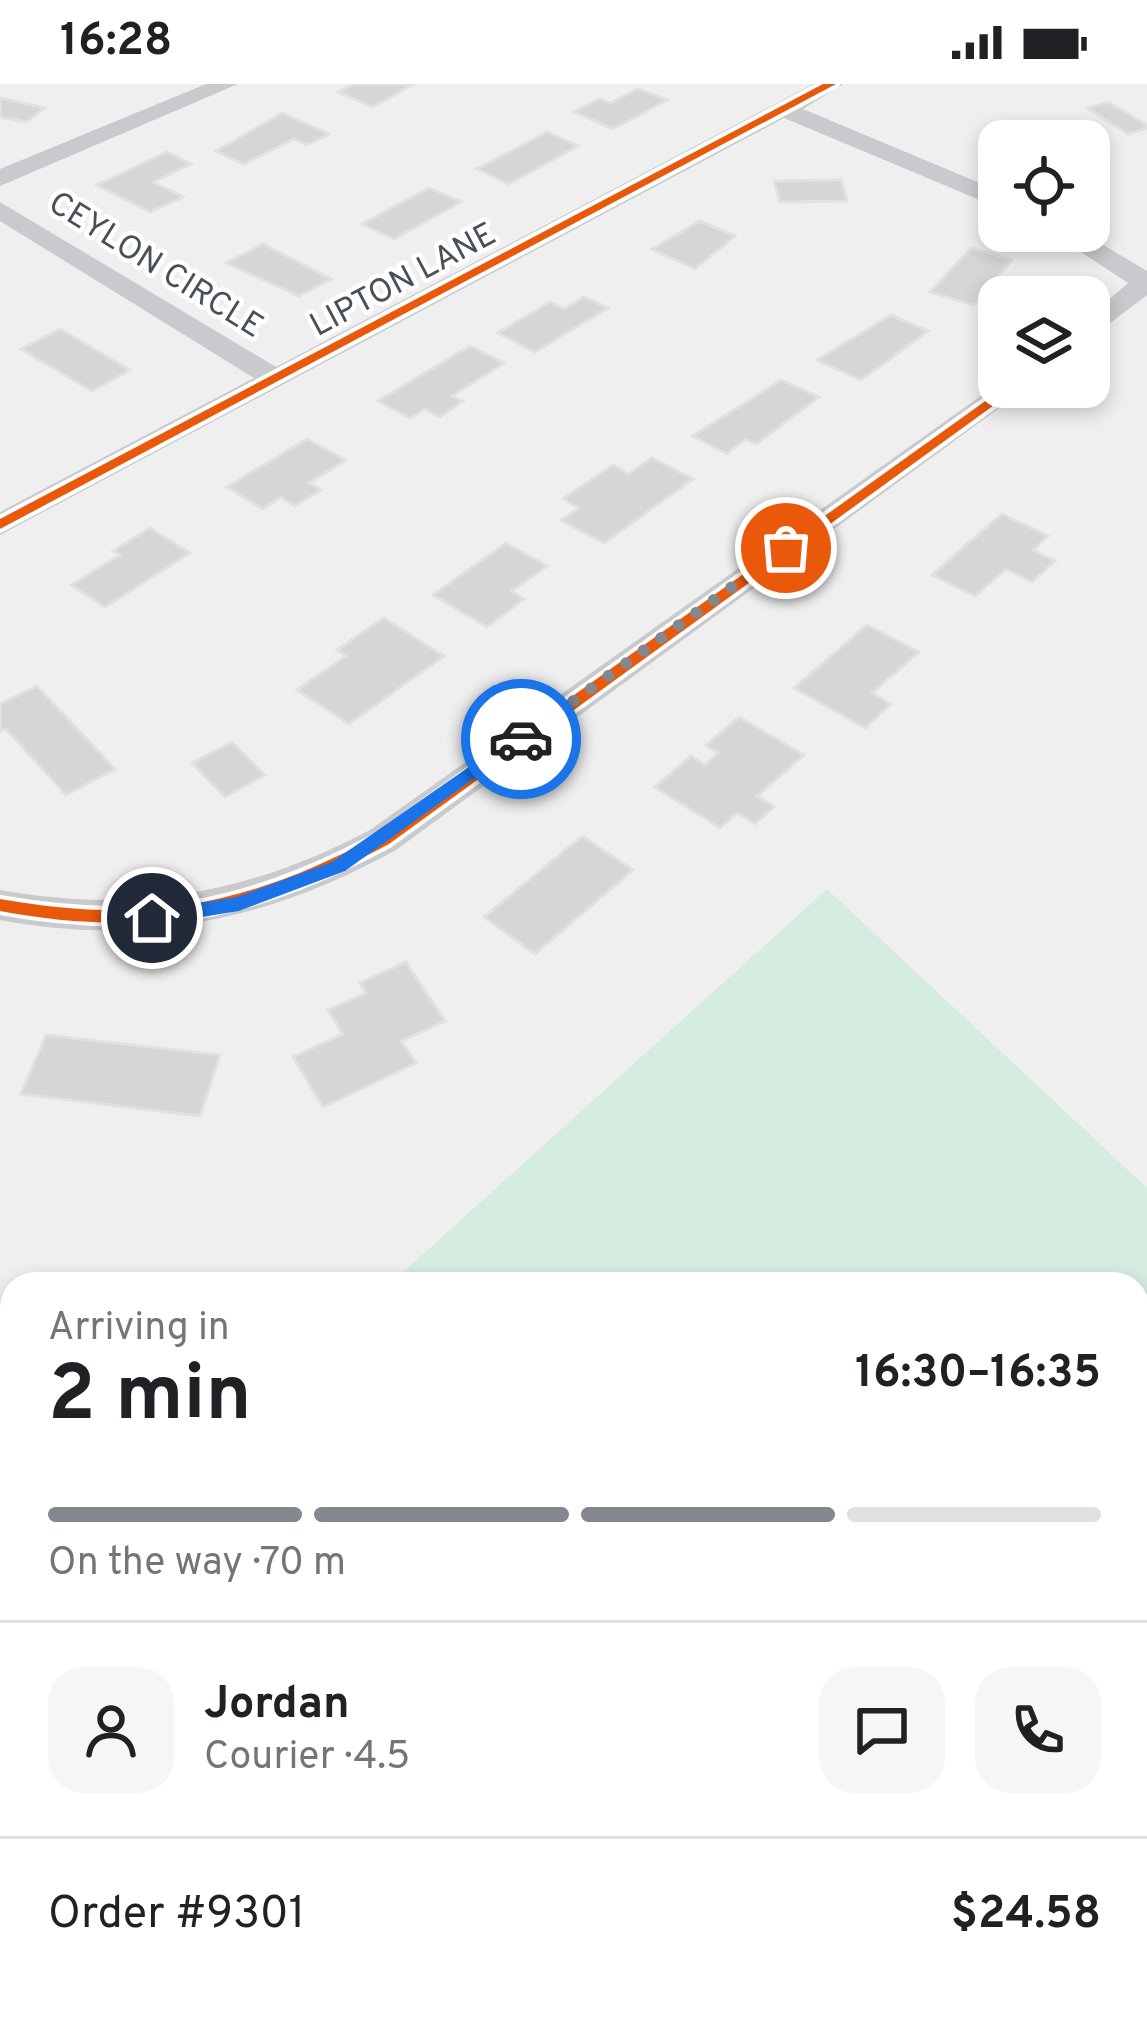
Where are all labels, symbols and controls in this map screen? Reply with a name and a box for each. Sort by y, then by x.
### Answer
text: 16:28 [60,14,172,71]
map controls [978,120,1110,408]
button: locate [978,120,1110,252]
street label: CEYLON CIRCLE [40,184,270,349]
street label: LIPTON LANE [304,215,504,348]
button: layers [978,276,1110,408]
pin [735,497,837,599]
icon: bag [753,515,819,581]
courier [461,679,581,799]
icon: car [488,706,554,772]
pin [101,867,203,969]
icon: home [119,885,185,951]
text: Arriving in [48,1305,230,1354]
text: 16:30–16:35 [855,1346,1101,1403]
text: 2 min [48,1349,252,1448]
text: On the way · 70 m [48,1540,346,1589]
button: person [48,1667,174,1793]
button: chat [819,1667,945,1793]
button: phone [975,1667,1101,1793]
text: Jordan [204,1677,350,1734]
text: Courier · 4.5 [204,1734,410,1783]
text: Order #9301 [48,1887,305,1944]
text: $24.58 [951,1887,1101,1944]

